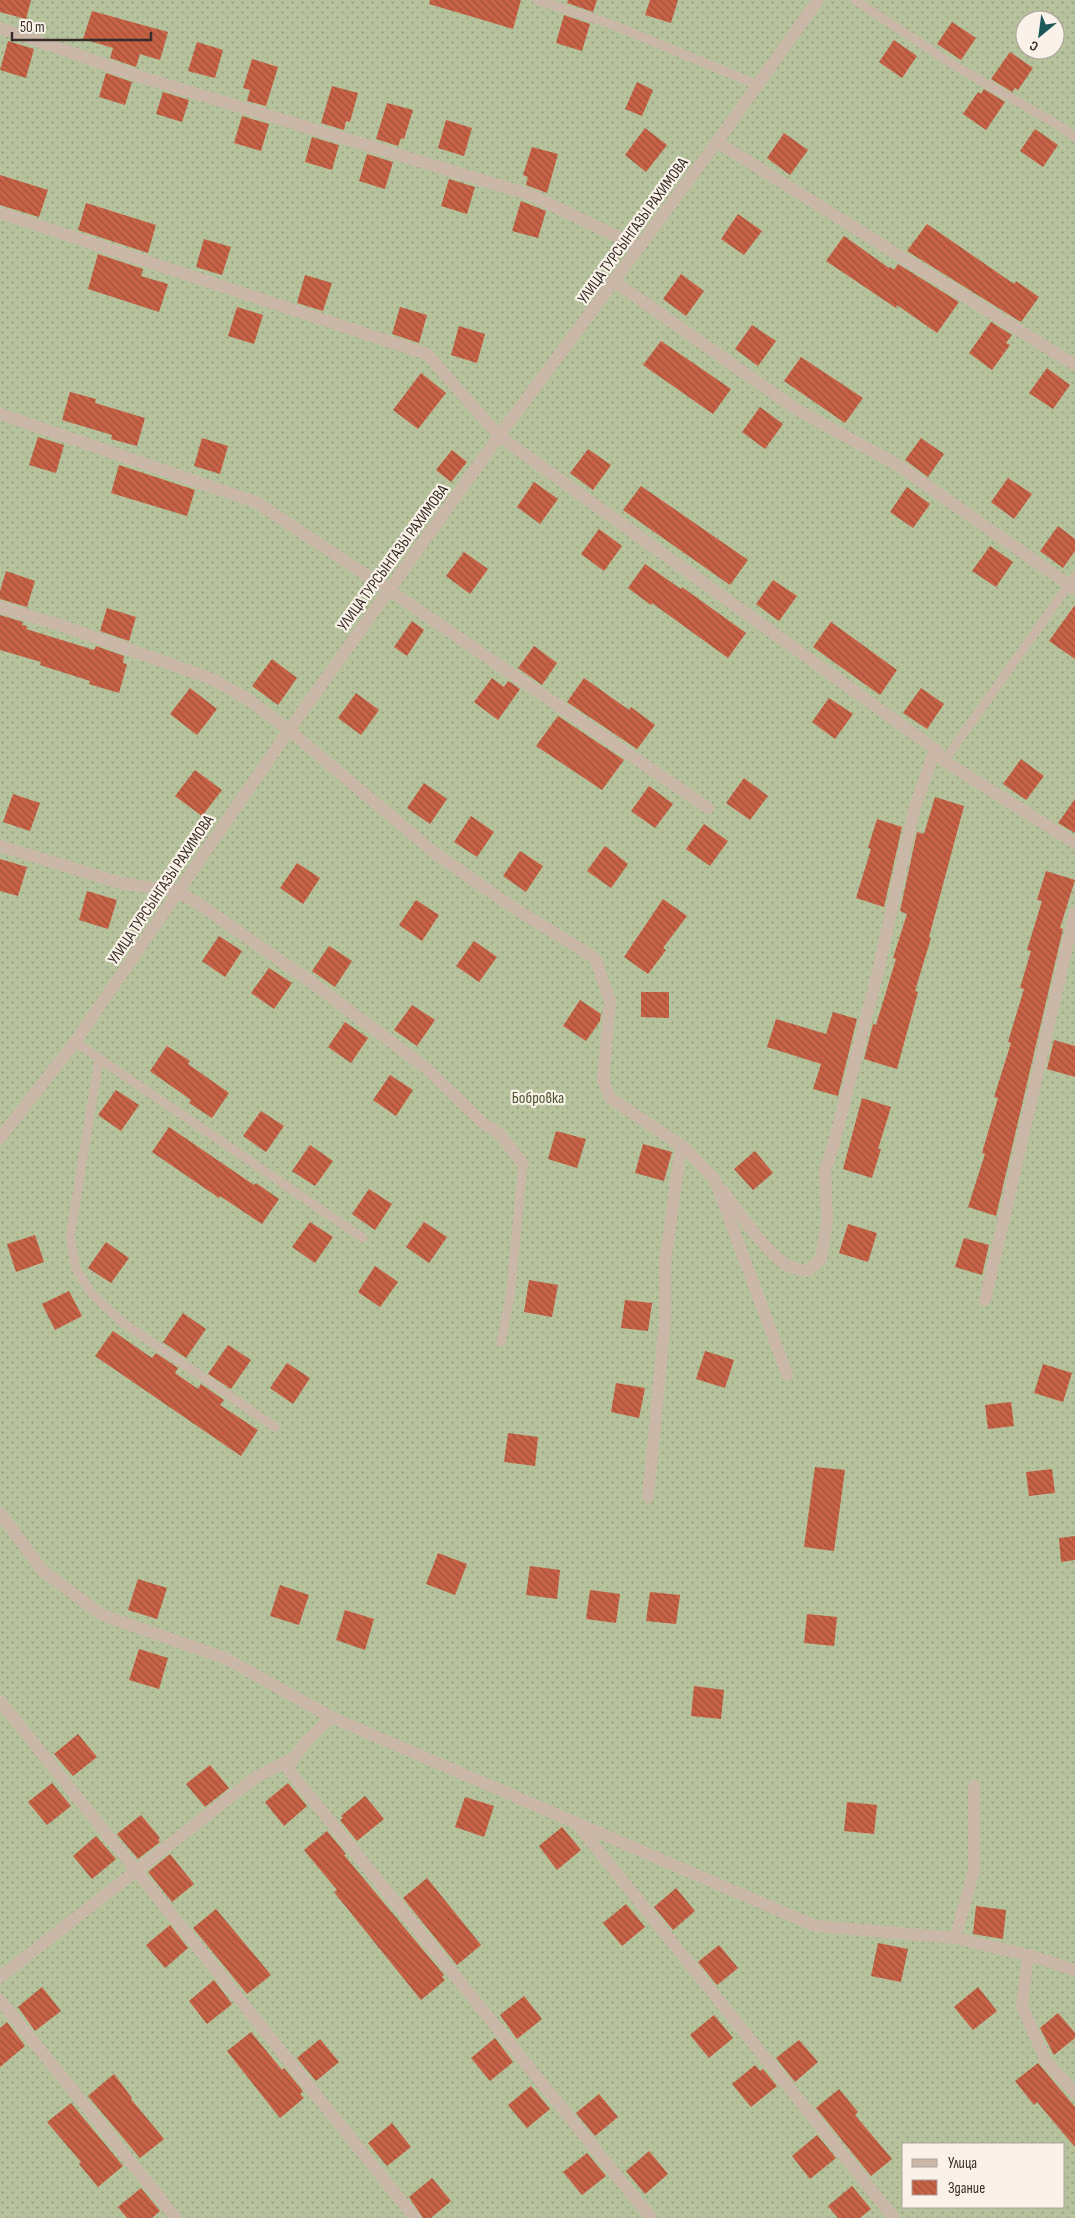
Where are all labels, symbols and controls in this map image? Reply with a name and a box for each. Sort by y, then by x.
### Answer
scale bar [12,10,151,42]
north arrow [1015,10,1065,60]
text: 50 m [20,18,45,37]
text: С [1027,37,1041,55]
street label: УЛИЦА ТУРСЫНГАЗЫ РАХИМОВА [574,154,693,308]
street label: УЛИЦА ТУРСЫНГАЗЫ РАХИМОВА [334,481,453,635]
street label: УЛИЦА ТУРСЫНГАЗЫ РАХИМОВА [104,812,218,968]
park label: Бобровка [512,1089,564,1108]
legend [902,2143,1065,2208]
text: Улица [948,2154,977,2173]
text: Здание [948,2179,985,2198]

